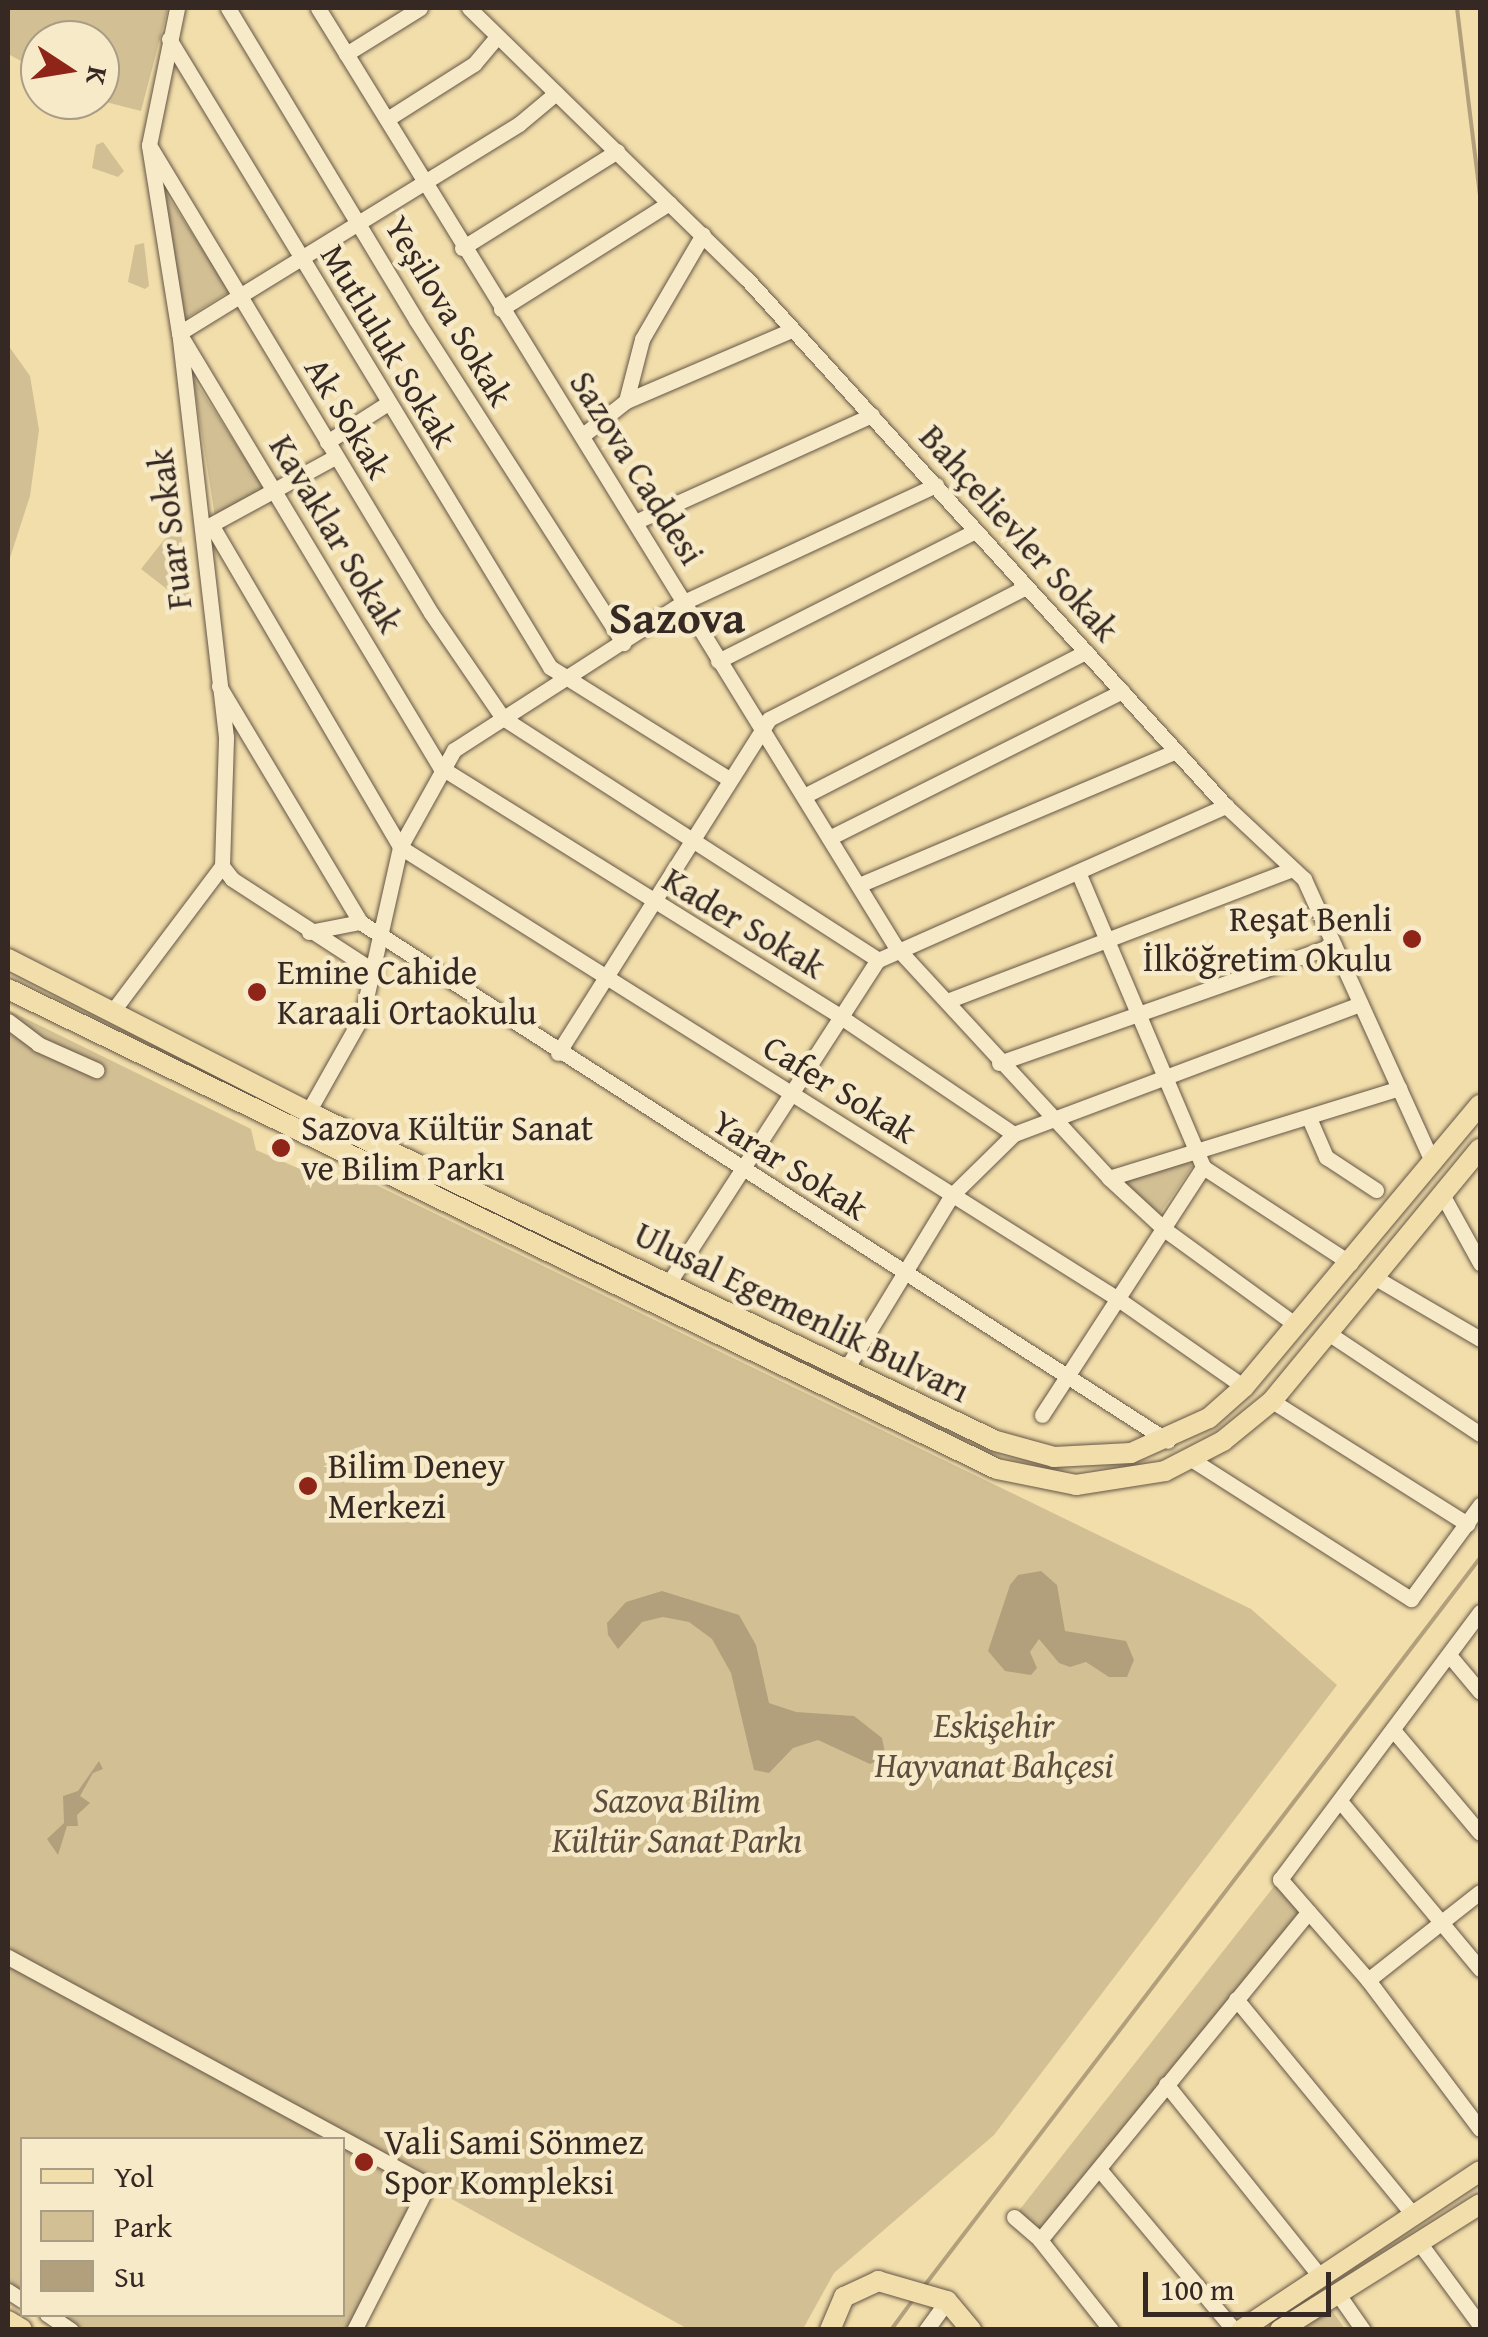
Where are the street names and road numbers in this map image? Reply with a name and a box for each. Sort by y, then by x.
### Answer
street label: Yeşilova Sokak [376,208,522,414]
street label: Mutluluk Sokak [312,237,466,455]
street label: Ak Sokak [296,350,400,486]
street label: Sazova Caddesi [561,364,713,572]
street label: Bahçelievler Sokak [911,416,1127,650]
street label: Kavaklar Sokak [260,427,412,641]
street label: Fuar Sokak [139,446,201,612]
street label: Kader Sokak [655,858,833,988]
street label: Cafer Sokak [756,1026,924,1152]
street label: Yarar Sokak [705,1101,875,1229]
street label: Ulusal Egemenlik Bulvarı [628,1213,976,1411]

